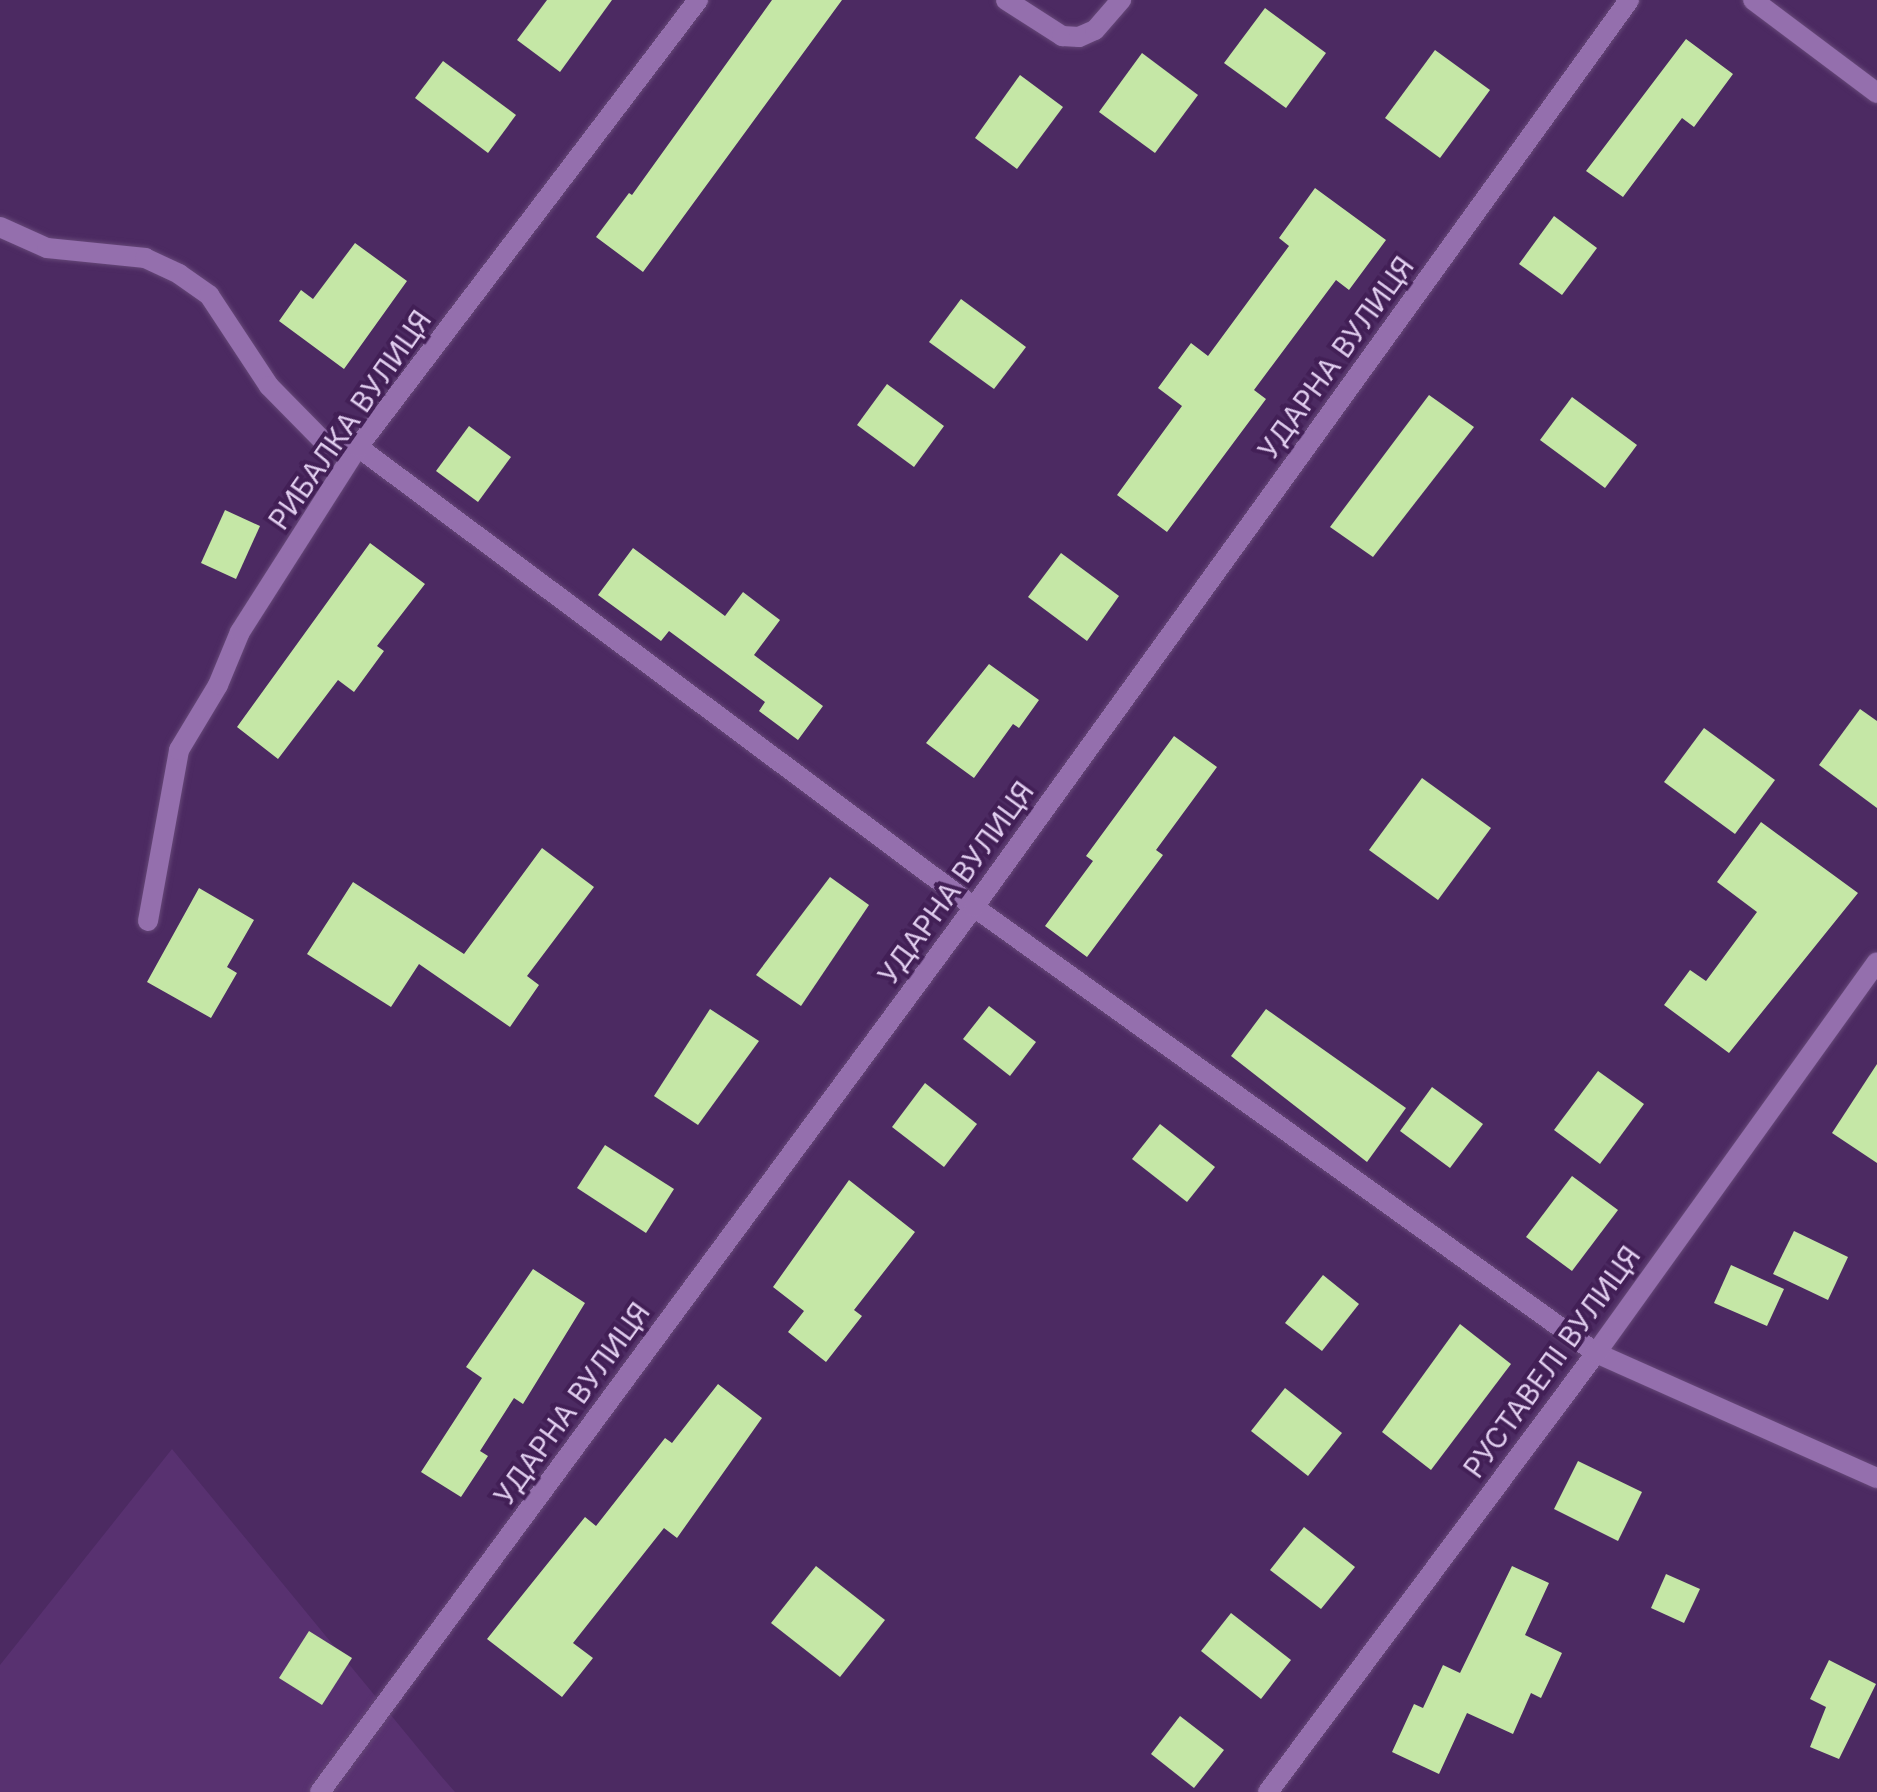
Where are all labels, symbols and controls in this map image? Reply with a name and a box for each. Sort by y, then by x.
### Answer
street label: УДАРНА ВУЛИЦЯ [1251,250,1421,466]
street label: РИБАЛКА ВУЛИЦЯ [262,304,438,536]
street label: УДАРНА ВУЛИЦЯ [871,775,1041,991]
street label: РУСТАВЕЛІ ВУЛИЦЯ [1457,1240,1647,1484]
street label: УДАРНА ВУЛИЦЯ [487,1296,657,1512]

